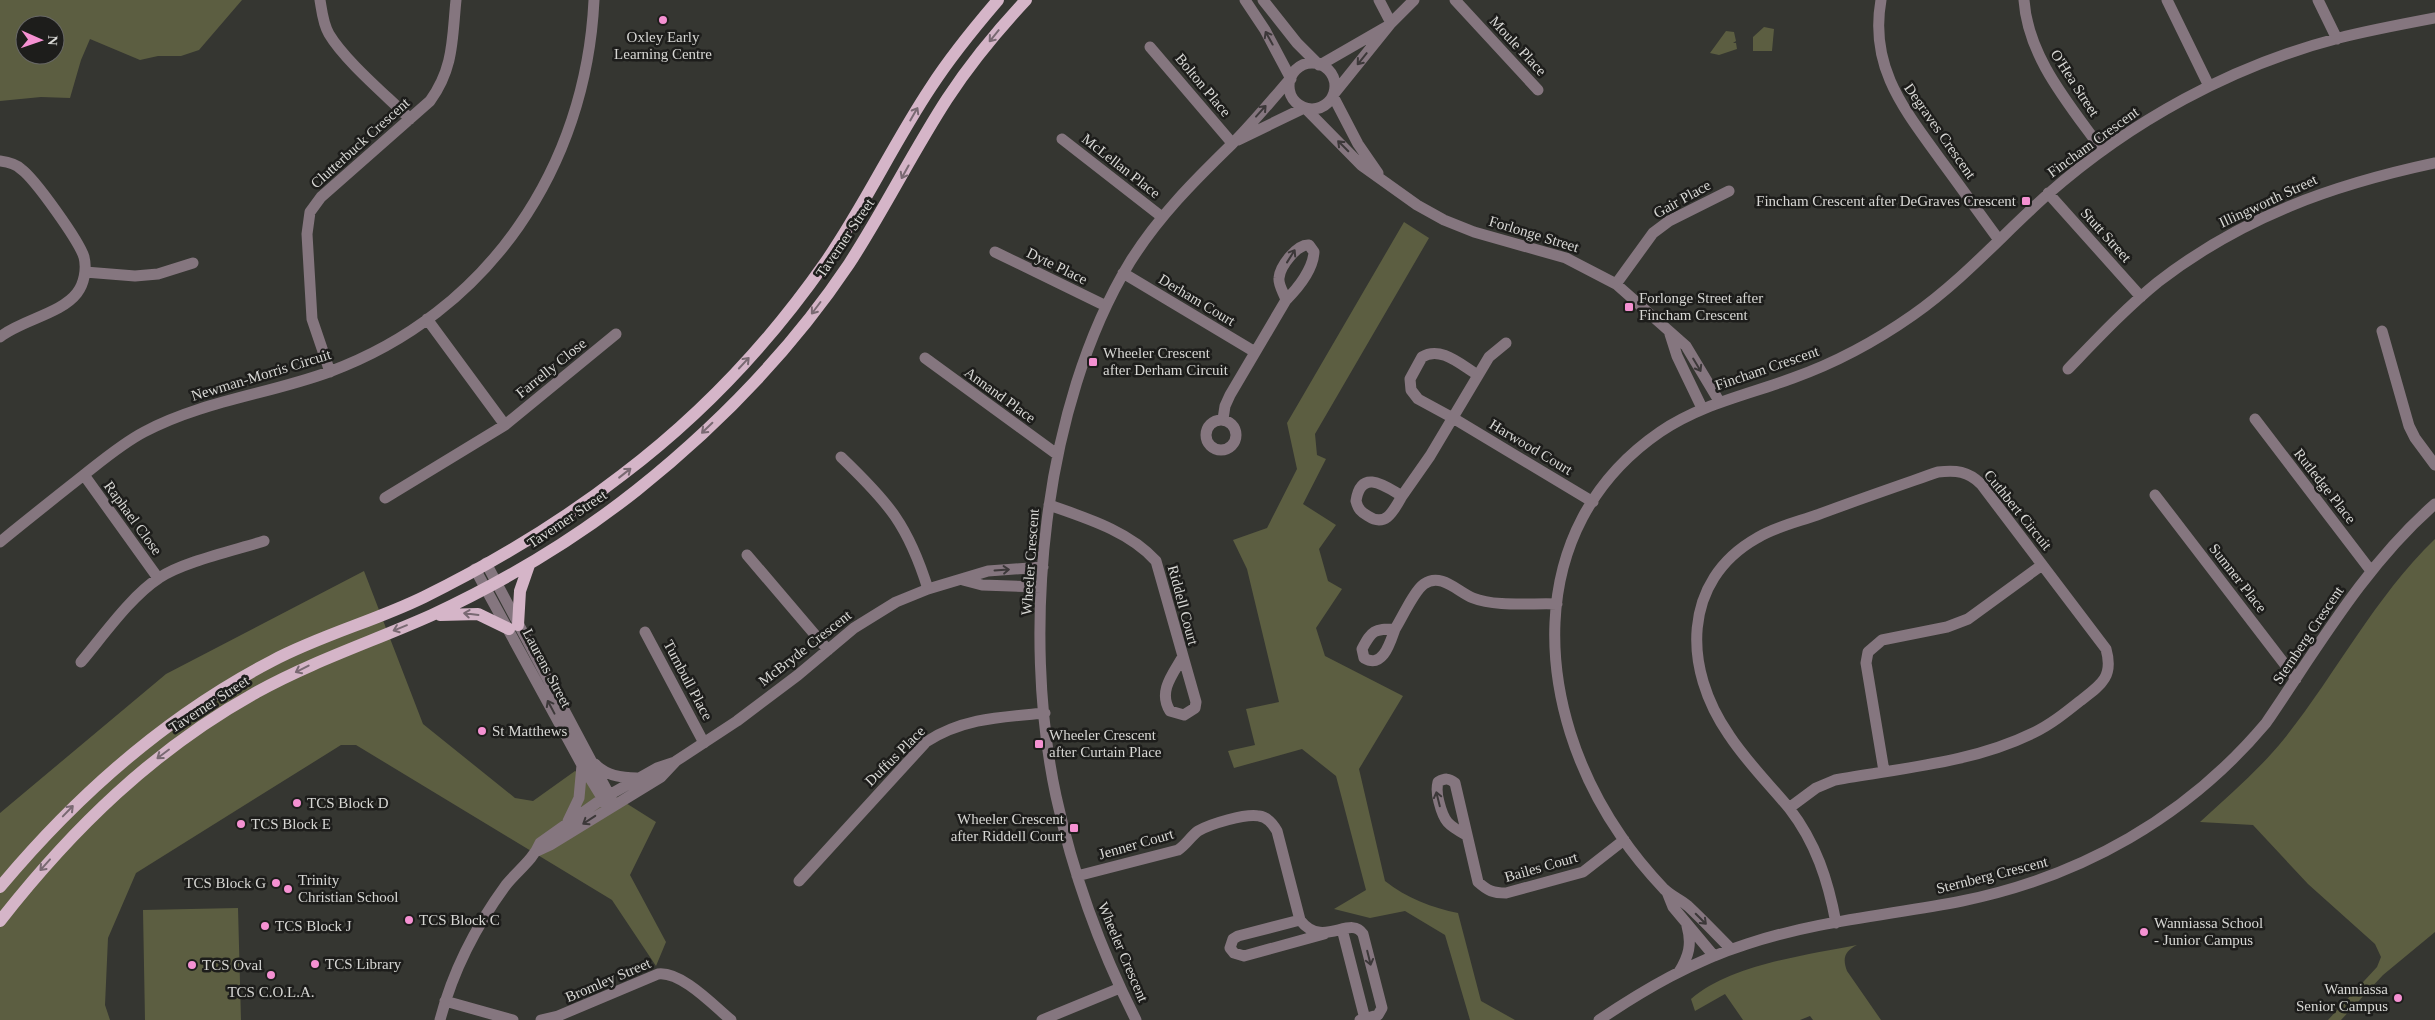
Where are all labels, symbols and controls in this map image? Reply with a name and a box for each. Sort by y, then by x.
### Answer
street label: Moule Place [1486,13,1550,79]
marker: Oxley Early Learning Centre [657,14,669,26]
north arrow [15,15,65,65]
place label: Oxley Early Learning Centre [614,29,712,62]
one-way arrow [988,30,999,43]
one-way arrow [1264,32,1274,46]
text: N [45,35,60,46]
street label: O'Hea Street [2047,47,2103,120]
street label: Bolton Place [1172,50,1234,120]
one-way arrow [1357,52,1368,65]
street label: Degraves Crescent [1901,80,1979,182]
street label: Clutterbuck Crescent [307,94,413,191]
street label: Fincham Crescent [2044,103,2142,180]
one-way arrow [1255,105,1267,118]
one-way arrow [910,107,920,122]
street label: McLellan Place [1079,131,1163,202]
one-way arrow [1337,140,1349,153]
one-way arrow [899,164,909,179]
street label: Illingworth Street [2216,171,2320,231]
street label: Gair Place [1651,177,1714,221]
place label: Fincham Crescent after DeGraves Crescent [1756,193,2017,209]
street label: Taverner Street [813,195,878,281]
marker: Fincham Crescent after DeGraves Crescent [2020,195,2032,207]
street label: Stutt Street [2078,205,2135,266]
street label: Forlonge Street [1487,213,1582,255]
street label: Dyte Place [1024,244,1090,288]
one-way arrow [1287,250,1297,264]
street label: Derham Court [1156,271,1239,329]
place label: Forlonge Street after Fincham Crescent [1639,290,1763,323]
one-way arrow [811,301,821,315]
marker: Forlonge Street after Fincham Crescent [1623,301,1635,313]
street label: Farrelly Close [513,335,589,401]
street label: Fincham Crescent [1713,342,1822,393]
place label: Wheeler Crescent after Derham Circuit [1103,345,1229,378]
street label: Newman-Morris Circuit [189,346,334,404]
marker: Wheeler Crescent after Derham Circuit [1087,356,1099,368]
one-way arrow [738,357,750,370]
one-way arrow [1693,357,1703,371]
street label: Annand Place [961,364,1039,426]
street label: Harwood Court [1487,416,1576,478]
one-way arrow [701,422,713,434]
street label: Rutledge Place [2291,445,2359,527]
one-way arrow [618,467,631,478]
street label: Cuthbert Circuit [1981,467,2056,554]
street label: Raphael Close [101,478,165,558]
street label: Taverner Street [524,486,610,551]
street label: Wheeler Crescent [1018,507,1042,616]
street label: Sumner Place [2206,540,2270,616]
street label: Riddell Court [1165,563,1202,648]
one-way arrow [994,565,1010,575]
street label: Sternberg Crescent [2269,582,2347,687]
street label: McBryde Crescent [756,606,855,689]
one-way arrow [463,609,479,619]
one-way arrow [393,623,408,633]
street label: Laurens Street [519,626,575,711]
street label: Turnbull Place [660,637,716,723]
one-way arrow [294,664,309,674]
street label: Taverner Street [166,672,253,736]
one-way arrow [546,700,555,715]
place label: St Matthews [492,723,568,739]
street label: Duffus Place [862,723,928,789]
marker: St Matthews [476,725,488,737]
place label: Wheeler Crescent after Curtain Place [1049,727,1162,760]
marker: Wheeler Crescent after Curtain Place [1033,738,1045,750]
one-way arrow [157,748,170,759]
one-way arrow [1433,791,1442,807]
place label: TCS Block D [307,795,389,811]
marker: TCS Block D [291,797,303,809]
one-way arrow [62,805,74,818]
place label: Wheeler Crescent after Riddell Court [951,811,1065,844]
one-way arrow [583,815,597,825]
place label: TCS Block E [251,816,331,832]
marker: TCS Block E [235,818,247,830]
marker: Wheeler Crescent after Riddell Court [1068,822,1080,834]
street label: Jenner Court [1097,825,1176,862]
street label: Bailes Court [1503,849,1580,885]
street label: Sternberg Crescent [1935,853,2050,897]
one-way arrow [39,858,51,871]
place label: Trinity Christian School [298,872,398,905]
place label: TCS Block G [184,875,266,891]
marker: TCS Block G [270,877,282,889]
marker: Trinity Christian School [282,883,294,895]
street label: Wheeler Crescent [1095,900,1152,1005]
place label: TCS Block C [419,912,500,928]
one-way arrow [1694,913,1707,925]
marker: TCS Block C [403,914,415,926]
place label: Wanniassa School - Junior Campus [2154,915,2263,948]
place label: TCS Block J [275,918,352,934]
marker: TCS Block J [259,920,271,932]
marker: Wanniassa School - Junior Campus [2138,926,2150,938]
one-way arrow [1365,950,1374,966]
street label: Bromley Street [563,954,654,1005]
place label: TCS Library [325,956,402,972]
place label: TCS Oval [202,957,262,973]
marker: TCS Library [309,958,321,970]
marker: TCS Oval [186,959,198,971]
marker: TCS C.O.L.A. [265,969,277,981]
place label: Wanniassa Senior Campus [2296,981,2388,1014]
place label: TCS C.O.L.A. [227,984,315,1000]
marker: Wanniassa Senior Campus [2392,992,2404,1004]

